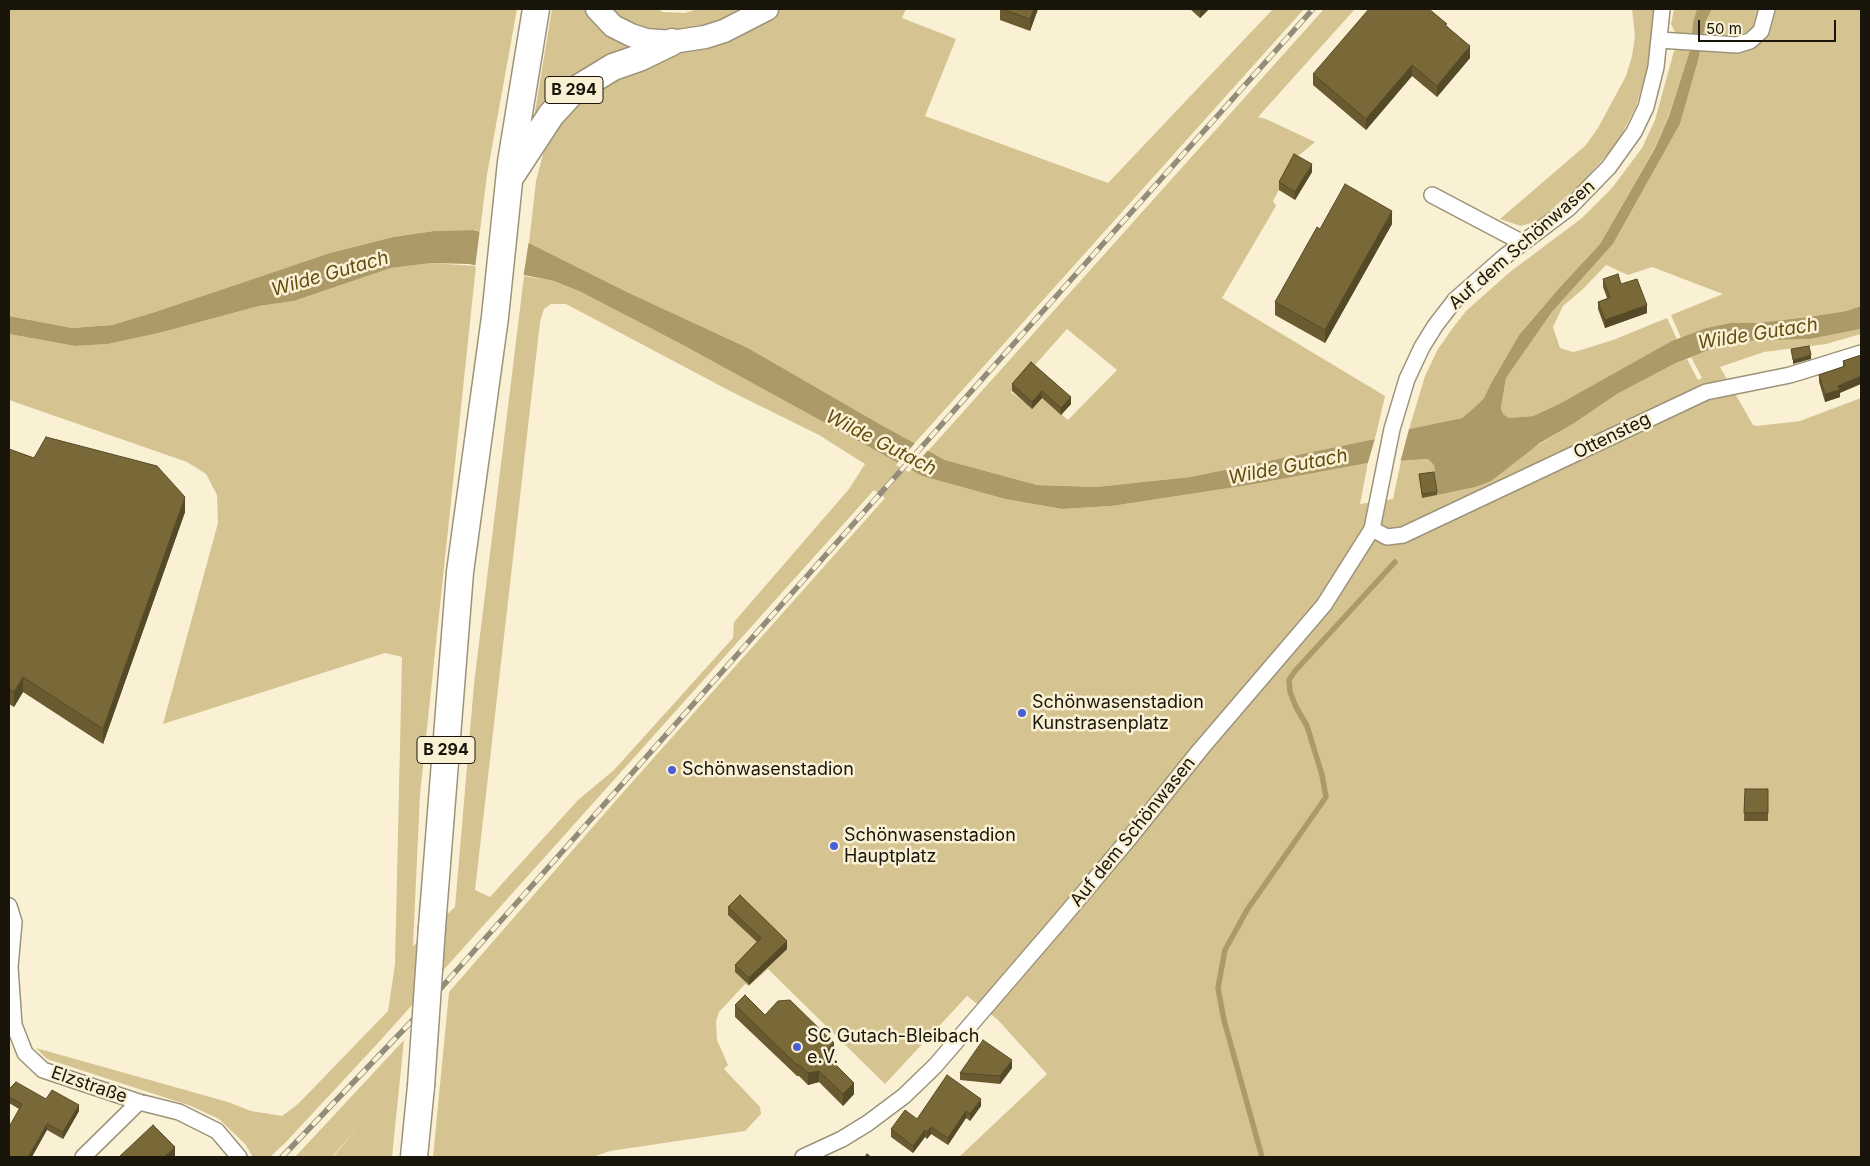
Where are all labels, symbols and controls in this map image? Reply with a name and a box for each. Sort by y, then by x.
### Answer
scale bar [1700,10,1838,42]
text: 50 m [1706,19,1742,38]
road number: B 294 [545,76,603,104]
street label: Auf dem Schönwasen [1445,176,1599,314]
water label: Wilde Gutach [269,246,391,302]
water label: Wilde Gutach [1696,313,1820,355]
water label: Wilde Gutach [822,405,940,481]
street label: Ottensteg [1570,408,1654,464]
water label: Wilde Gutach [1226,444,1350,490]
place label: Schönwasenstadion Kunstrasenplatz [1032,692,1204,734]
marker: Schönwasenstadion Kunstrasenplatz [1016,707,1028,719]
road number: B 294 [417,736,475,764]
street label: Auf dem Schönwasen [1066,753,1200,911]
place label: Schönwasenstadion [682,759,854,781]
marker: Schönwasenstadion [666,764,678,776]
place label: Schönwasenstadion Hauptplatz [844,825,1016,868]
marker: Schönwasenstadion Hauptplatz [828,840,840,852]
place label: SC Gutach-Bleibach e.V. [807,1026,979,1068]
marker: SC Gutach-Bleibach e.V. [791,1041,803,1053]
street label: Elzstraße [48,1062,130,1108]

